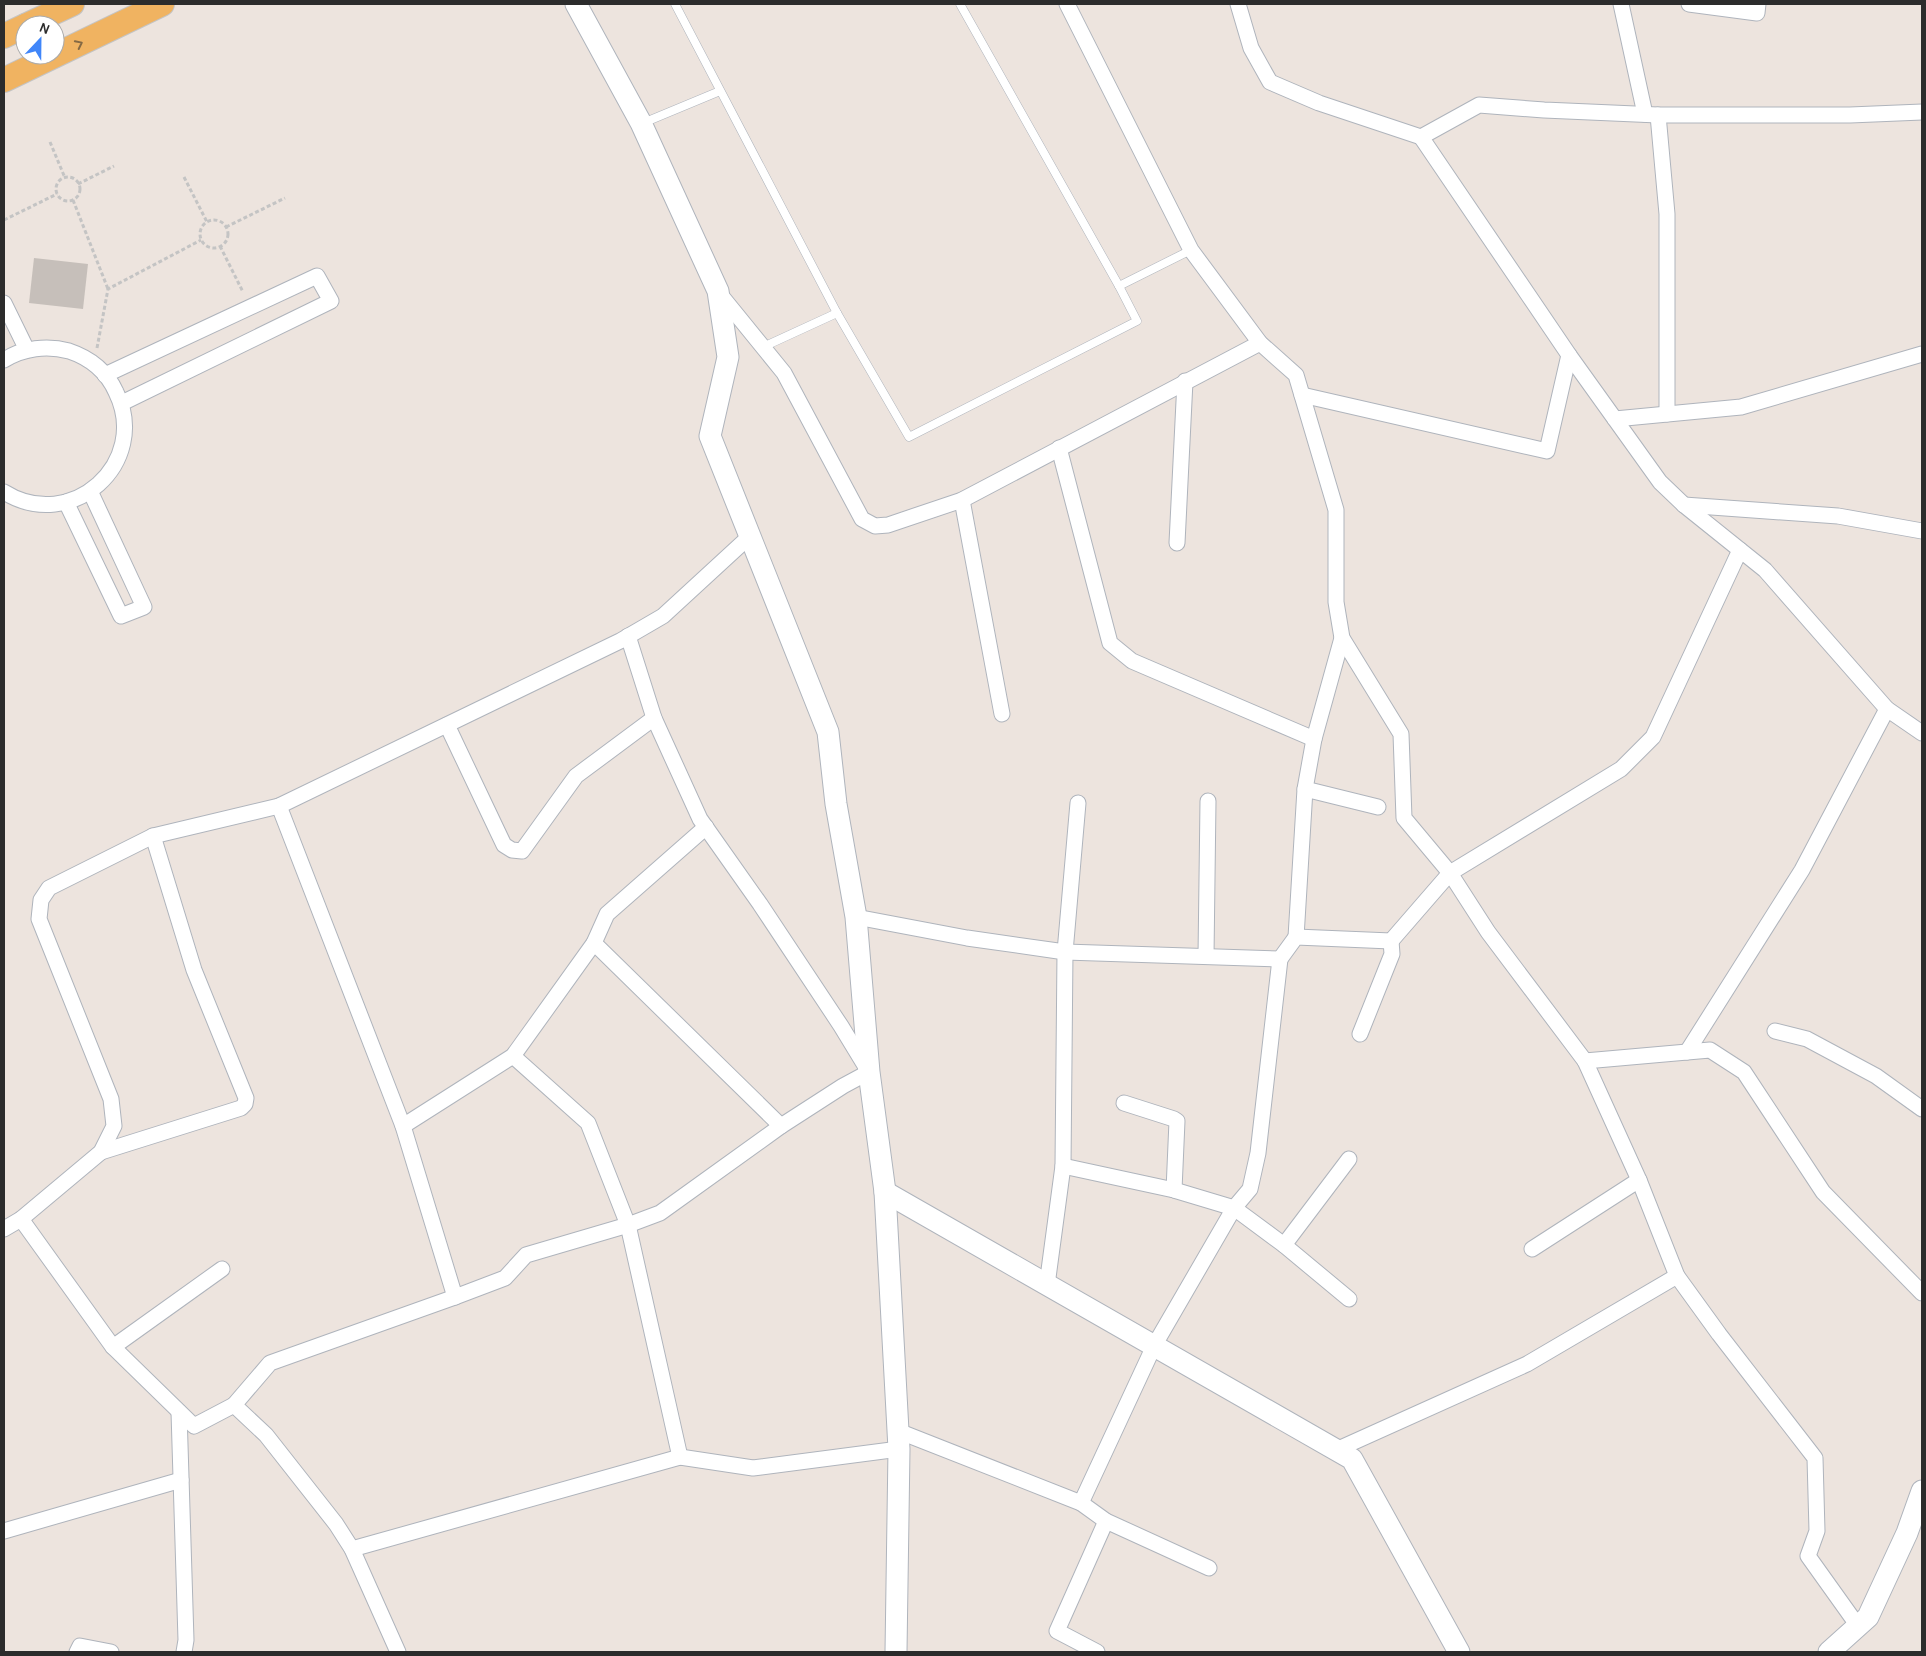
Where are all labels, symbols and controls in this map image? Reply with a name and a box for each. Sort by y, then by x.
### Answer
north arrow [15,15,65,65]
text: N [37,19,53,38]
one-way arrow [74,39,83,50]

